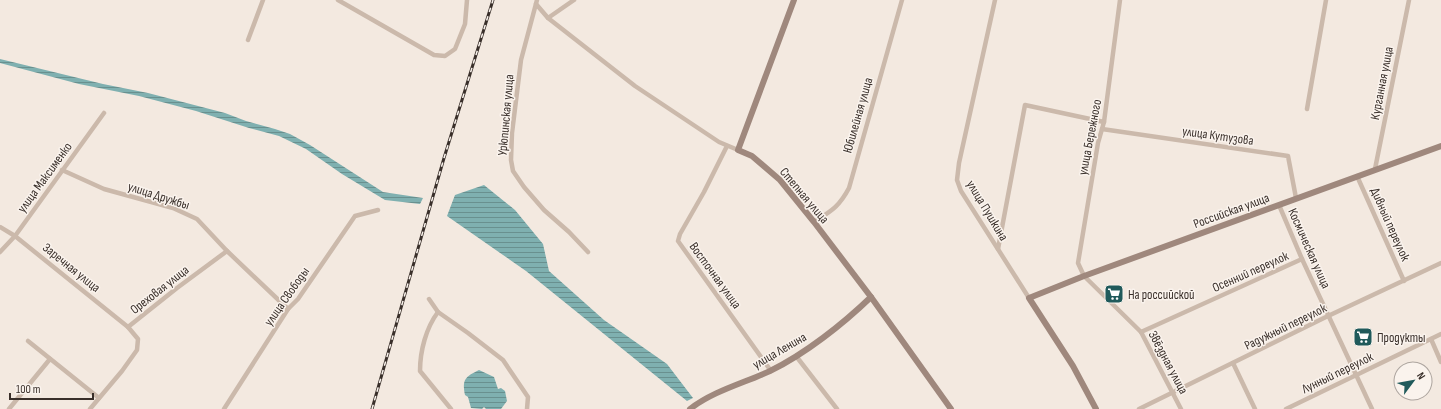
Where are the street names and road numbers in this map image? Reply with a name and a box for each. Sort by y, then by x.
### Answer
street label: Курганная улица [1367,45,1397,121]
street label: Урюпинская улица [494,74,518,156]
street label: Юбилейная улица [840,76,876,155]
street label: улица Бережного [1075,98,1105,177]
street label: улица Кутузова [1181,123,1255,149]
street label: улица Максименко [14,139,76,216]
street label: Степная улица [776,164,832,227]
street label: улица Пушкина [963,177,1012,244]
street label: улица Дружбы [126,178,192,213]
street label: Дивный переулок [1367,185,1413,264]
street label: Российская улица [1191,190,1272,232]
street label: Космическая улица [1284,206,1334,291]
street label: Восточная улица [686,239,745,312]
street label: Заречная улица [39,240,103,296]
street label: Осенний переулок [1210,248,1291,296]
street label: Ореховая улица [127,262,192,318]
street label: улица Свободы [261,264,313,329]
street label: Радужный переулок [1242,300,1329,354]
street label: Звёздная улица [1145,328,1191,397]
street label: улица Ленина [750,329,809,373]
street label: Лунный переулок [1298,349,1376,397]

